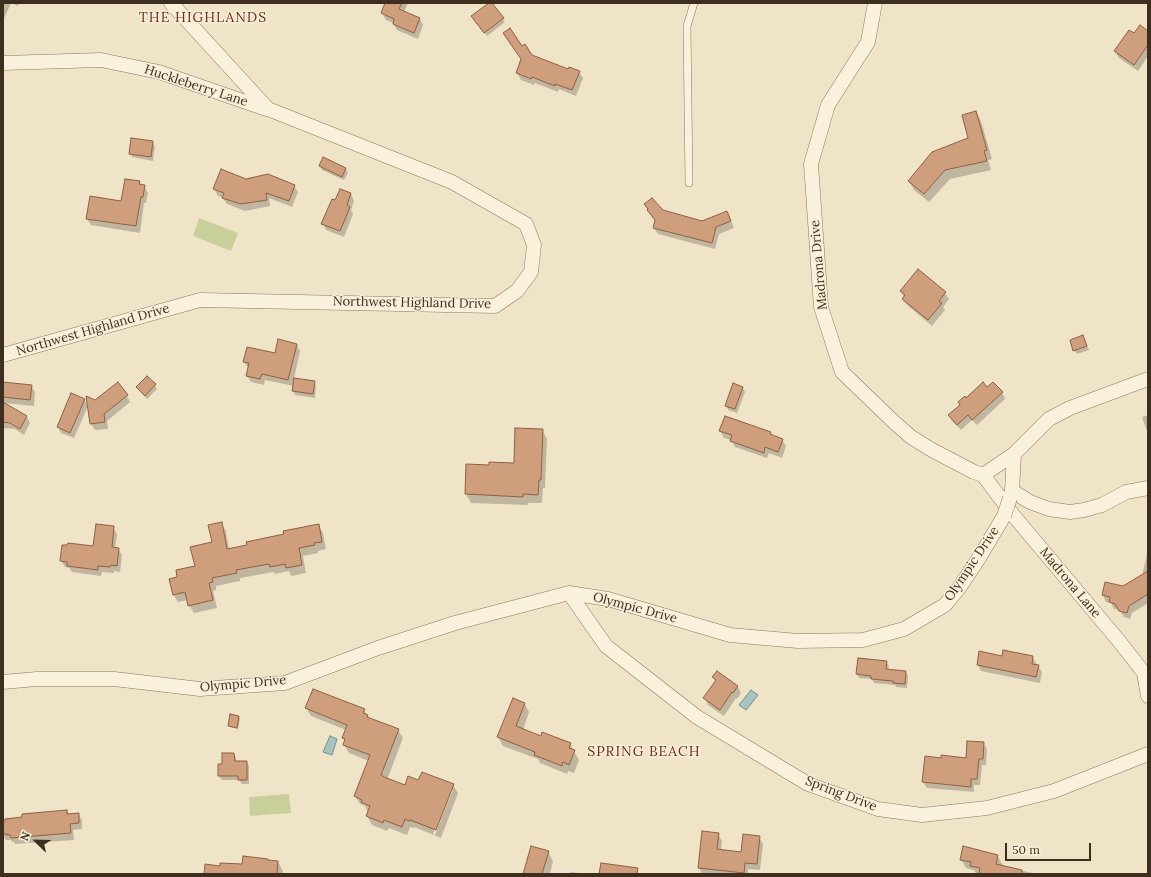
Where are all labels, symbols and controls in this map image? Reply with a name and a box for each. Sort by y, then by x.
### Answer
district label: THE HIGHLANDS [139,10,267,26]
street label: Huckleberry Lane [142,62,250,110]
street label: Madrona Drive [807,219,831,311]
street label: Northwest Highland Drive [333,294,491,312]
street label: Northwest Highland Drive [15,301,171,359]
street label: Olympic Drive [941,524,1003,604]
street label: Madrona Lane [1036,545,1104,621]
street label: Olympic Drive [591,589,679,627]
street label: Olympic Drive [199,672,287,696]
district label: SPRING BEACH [587,744,701,760]
street label: Spring Drive [803,773,879,815]
north arrow [16,821,56,861]
text: N [17,830,33,843]
scale bar [1007,835,1093,861]
text: 50 m [1012,842,1040,857]

